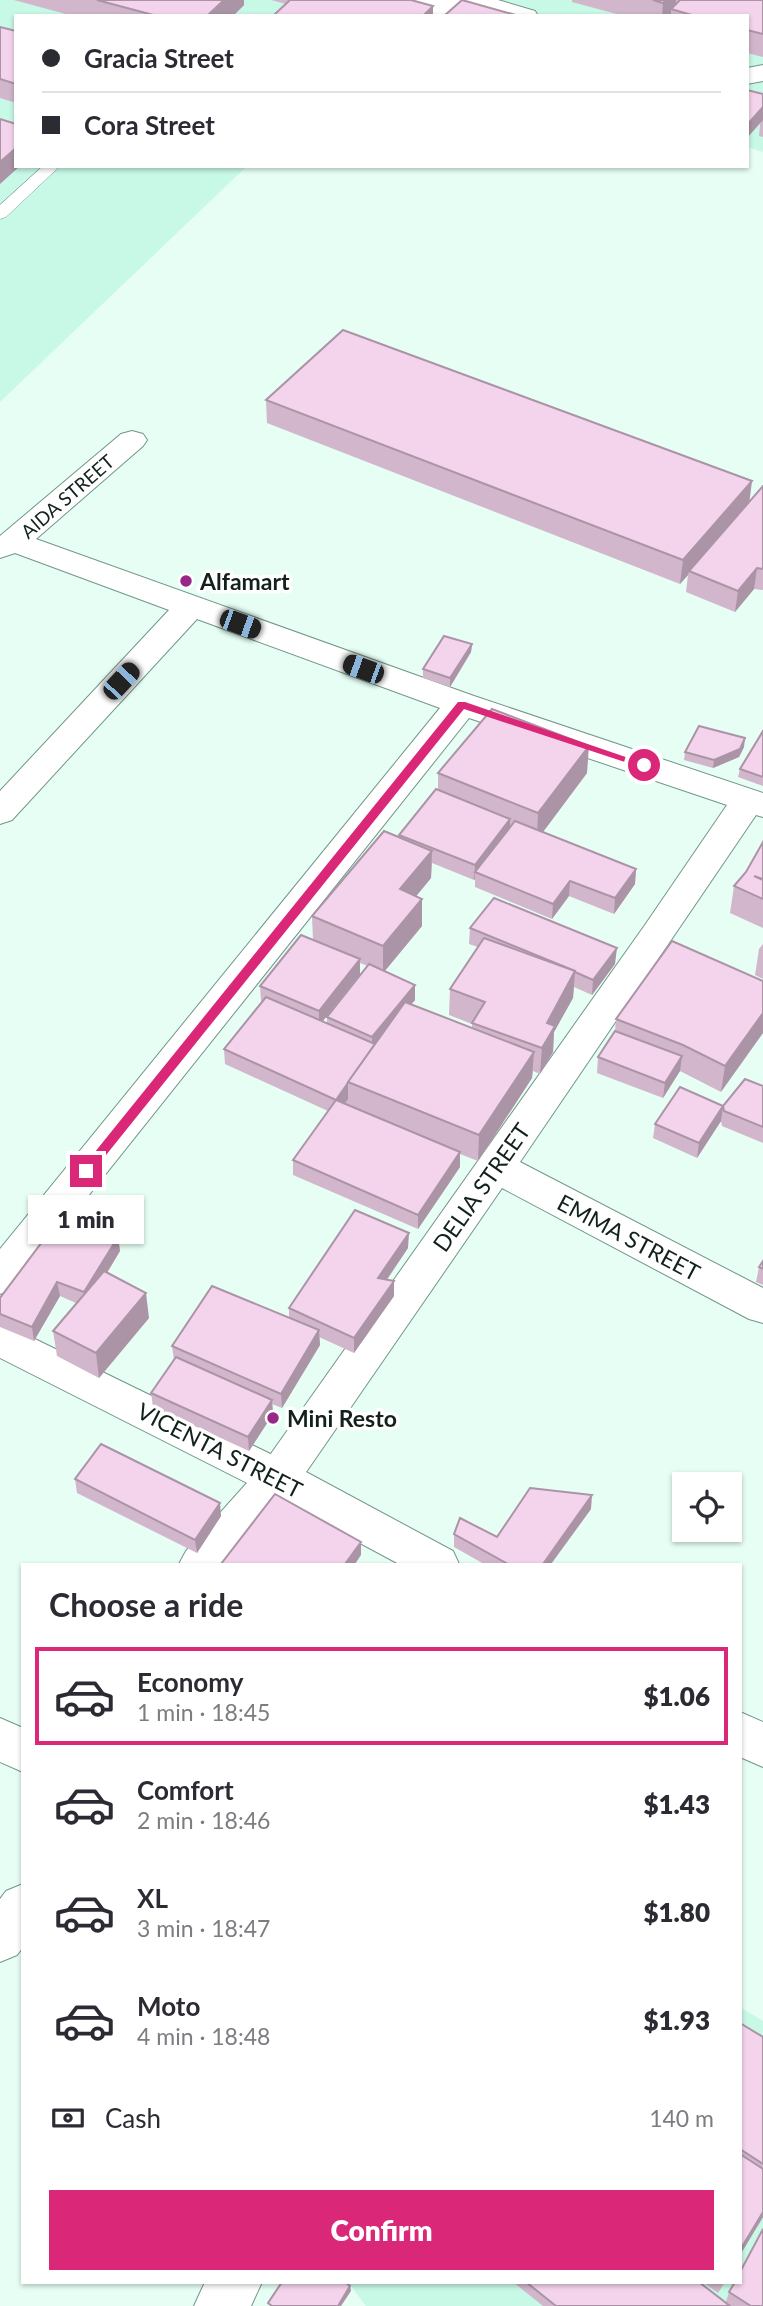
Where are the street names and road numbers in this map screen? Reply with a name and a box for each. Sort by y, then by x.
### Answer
street label: AIDA STREET [16,449,118,543]
street label: DELIA STREET [426,1117,536,1257]
street label: EMMA STREET [553,1188,705,1286]
street label: VICENTA STREET [133,1396,308,1504]

